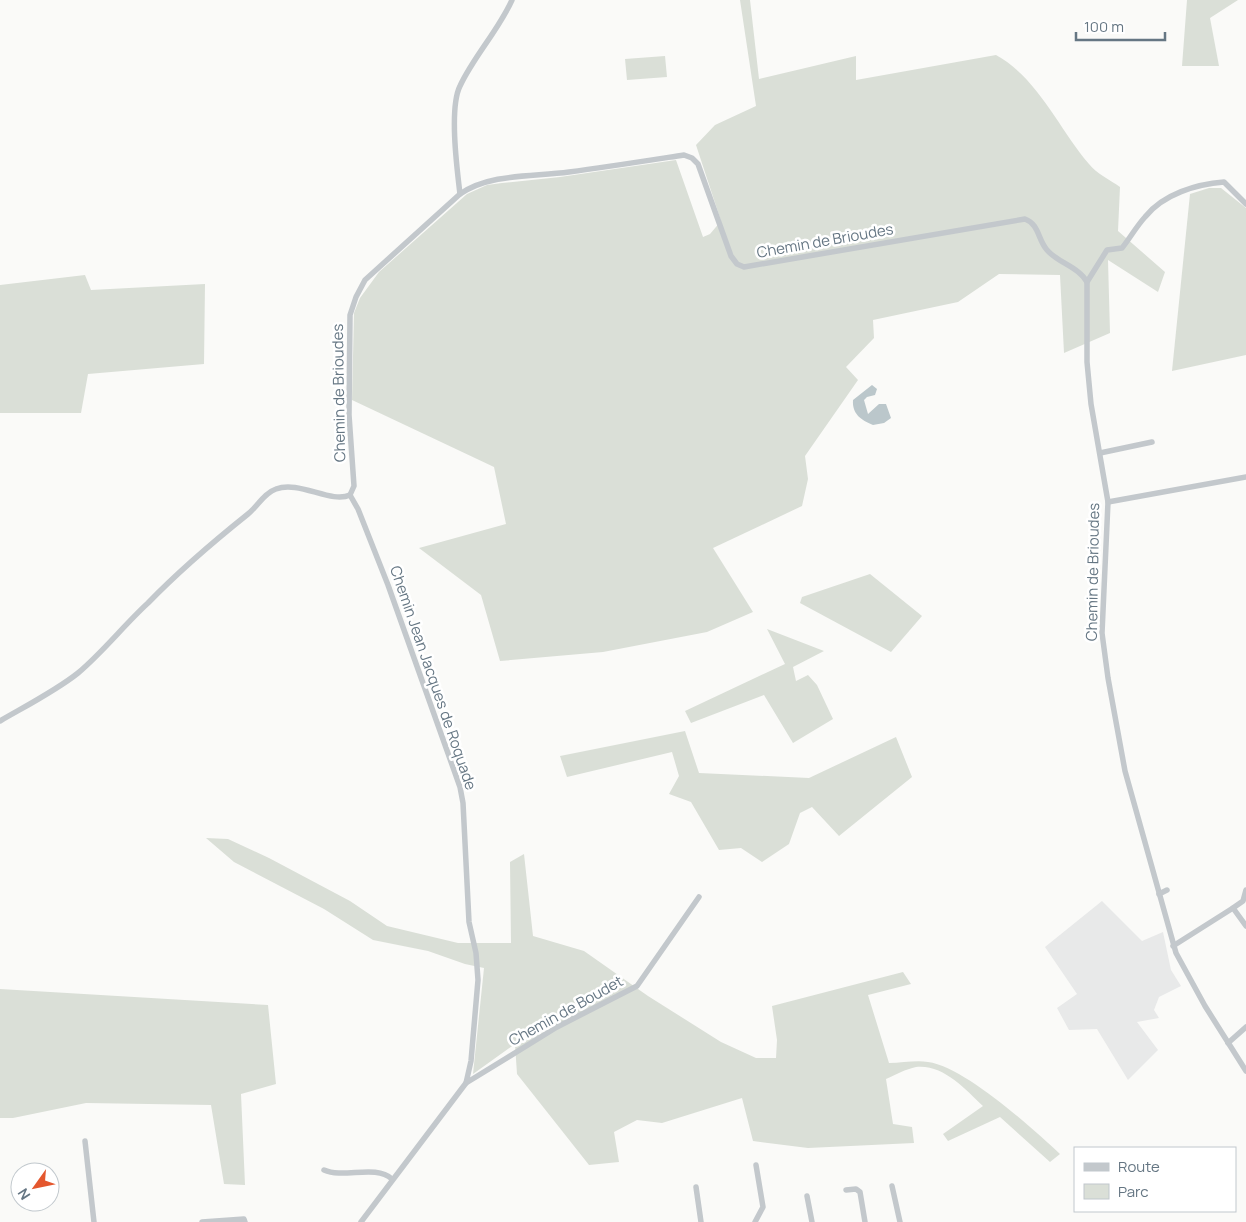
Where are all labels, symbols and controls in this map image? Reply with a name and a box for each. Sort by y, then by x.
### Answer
scale bar [1076,10,1165,42]
text: 100 m [1084,16,1124,37]
street label: Chemin de Brioudes [755,218,895,263]
street label: Chemin de Brioudes [327,324,350,462]
street label: Chemin de Brioudes [1081,503,1104,641]
street label: Chemin Jean Jacques de Roquade [385,563,482,793]
street label: Chemin de Boudet [505,970,627,1051]
legend [1074,1147,1236,1212]
text: Route [1118,1156,1160,1177]
north arrow [10,1162,60,1212]
text: Parc [1118,1181,1149,1202]
text: N [13,1185,34,1204]

